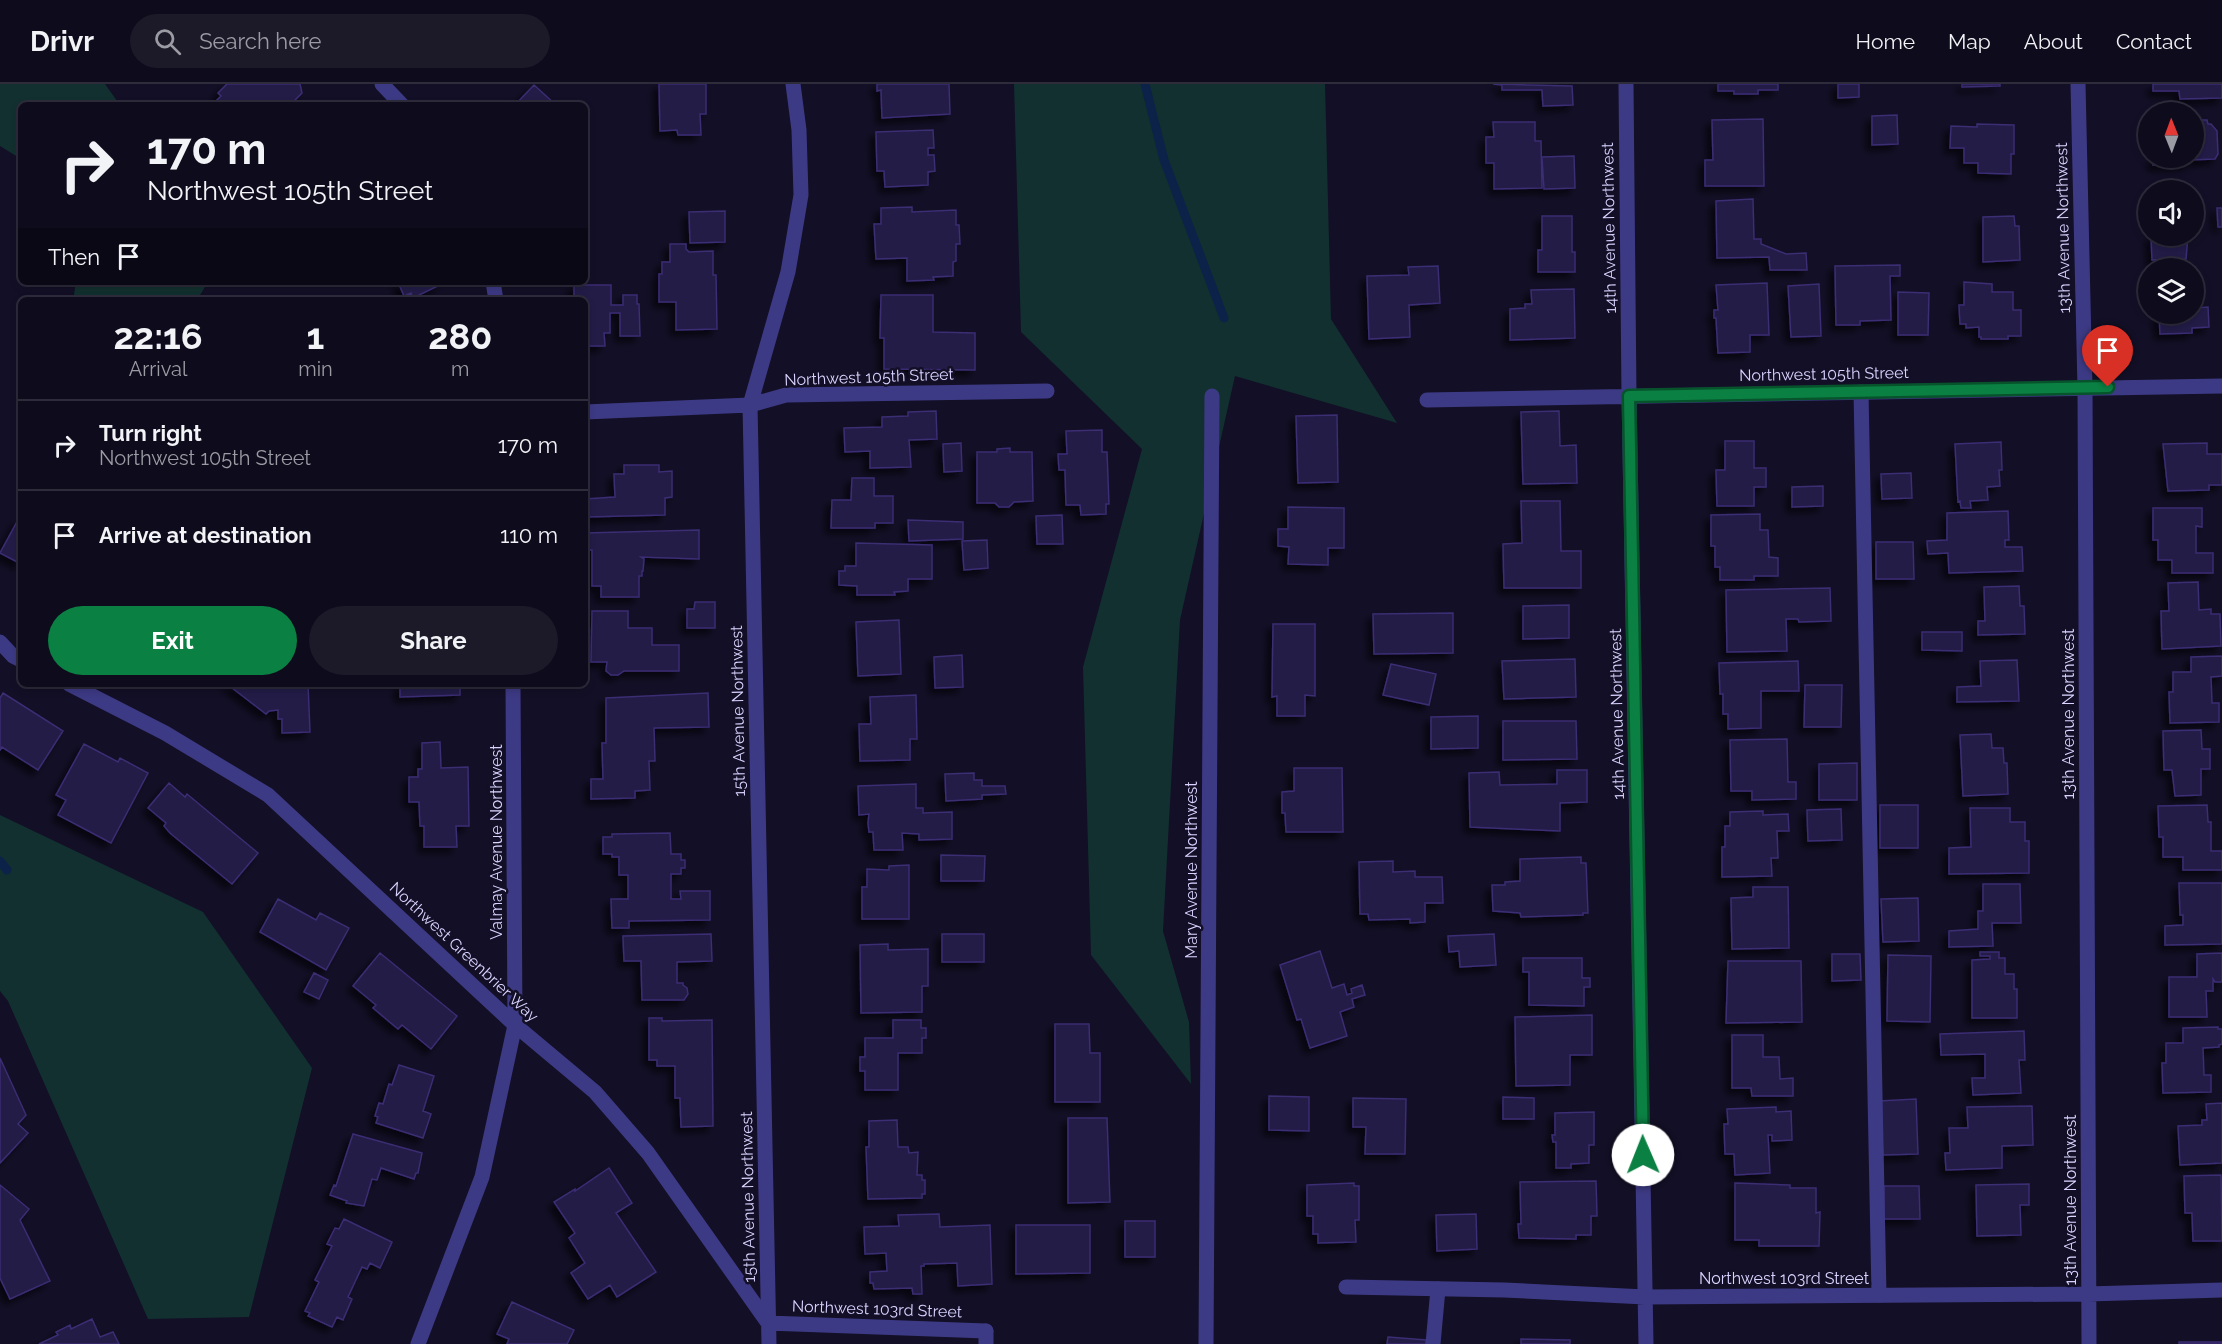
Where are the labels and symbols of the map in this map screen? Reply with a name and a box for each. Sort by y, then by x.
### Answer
north arrow [2138,102,2204,168]
street label: 14th Avenue Northwest [1598,142,1620,314]
street label: 13th Avenue Northwest [2052,142,2074,314]
pin [2082,325,2133,387]
street label: Northwest 105th Street [1739,363,1910,385]
street label: Northwest 105th Street [784,365,955,389]
street label: 15th Avenue Northwest [727,625,749,797]
street label: 14th Avenue Northwest [1606,628,1628,800]
street label: 13th Avenue Northwest [2059,628,2078,799]
street label: Valmay Avenue Northwest [487,744,506,940]
street label: Mary Avenue Northwest [1182,781,1201,959]
street label: Northwest Greenbrier Way [386,878,542,1026]
street label: 15th Avenue Northwest [737,1111,759,1283]
street label: 13th Avenue Northwest [2061,1114,2080,1285]
position arrow [1611,1123,1675,1187]
street label: Northwest 103rd Street [1699,1269,1870,1288]
street label: Northwest 103rd Street [792,1297,963,1321]

